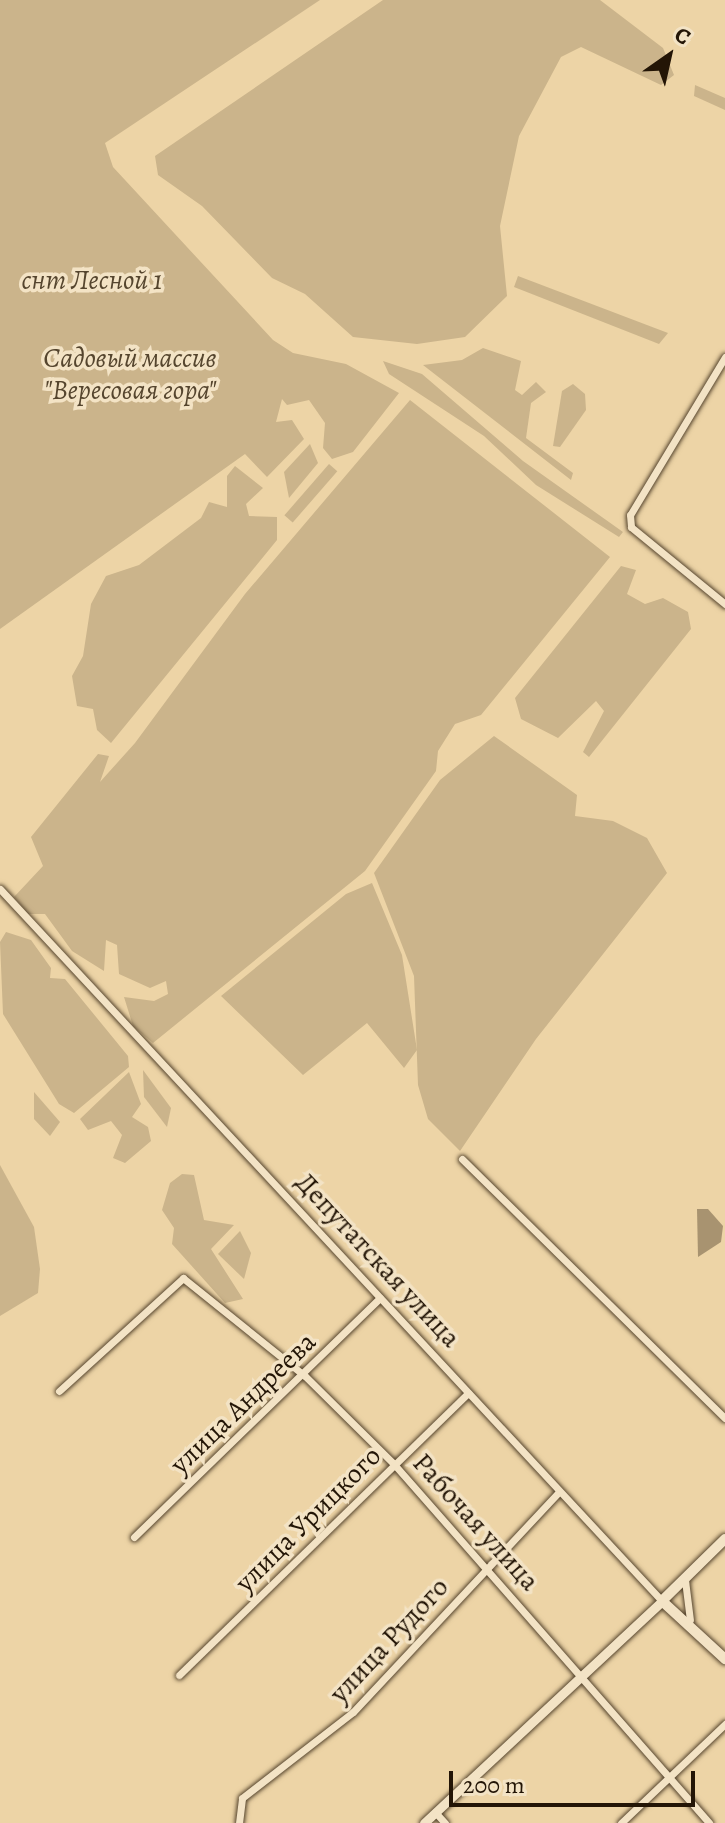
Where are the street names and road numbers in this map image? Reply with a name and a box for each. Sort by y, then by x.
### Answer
street label: Депутатская улица [288,1166,468,1354]
street label: улица Андреева [163,1325,323,1481]
street label: улица Урицкого [228,1439,388,1599]
street label: Рабочая улица [405,1446,547,1598]
street label: улица Рудого [322,1570,456,1710]

